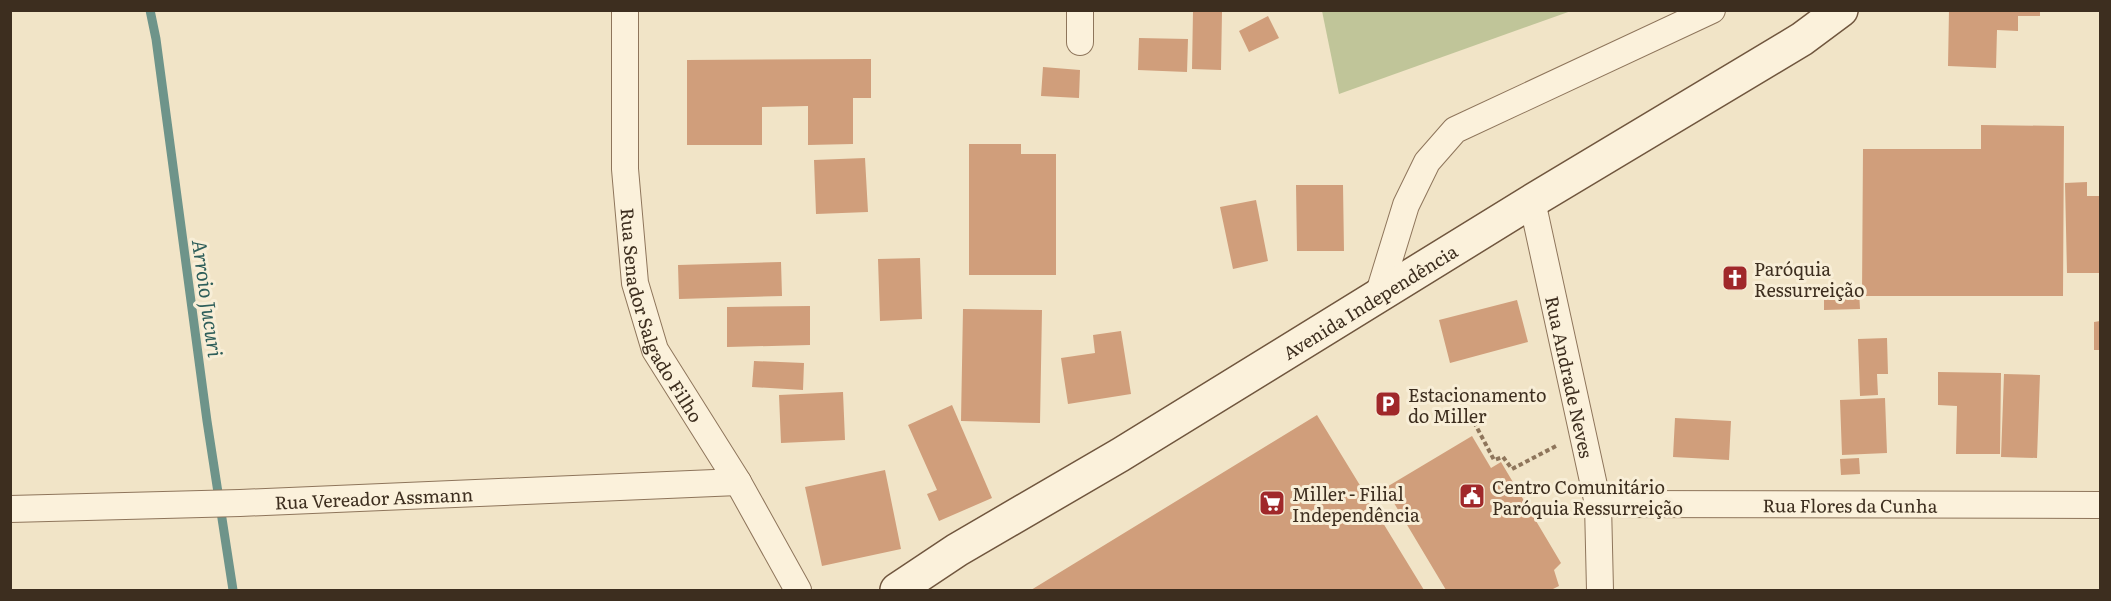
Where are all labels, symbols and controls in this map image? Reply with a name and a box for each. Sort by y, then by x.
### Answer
street label: Rua Senador Salgado Filho [615,207,710,427]
water label: Arroio Jucuri [186,237,232,359]
street label: Avenida Independência [1277,237,1463,365]
place label: Paróquia Ressurreição [1754,255,1864,303]
church icon: Paróquia Ressurreição [1720,263,1750,293]
street label: Rua Andrade Neves [1540,293,1601,460]
place label: Estacionamento do Miller [1408,381,1547,429]
parking icon: Estacionamento do Miller [1373,389,1403,419]
place label: Centro Comunitário Paróquia Ressurreição [1492,473,1683,521]
street label: Rua Vereador Assmann [274,480,474,515]
place label: Miller - Filial Independência [1292,480,1420,528]
public building icon: Centro Comunitário Paróquia Ressurreição [1457,481,1487,511]
supermarket icon: Miller - Filial Independência [1257,488,1287,518]
street label: Rua Flores da Cunha [1763,491,1938,518]

